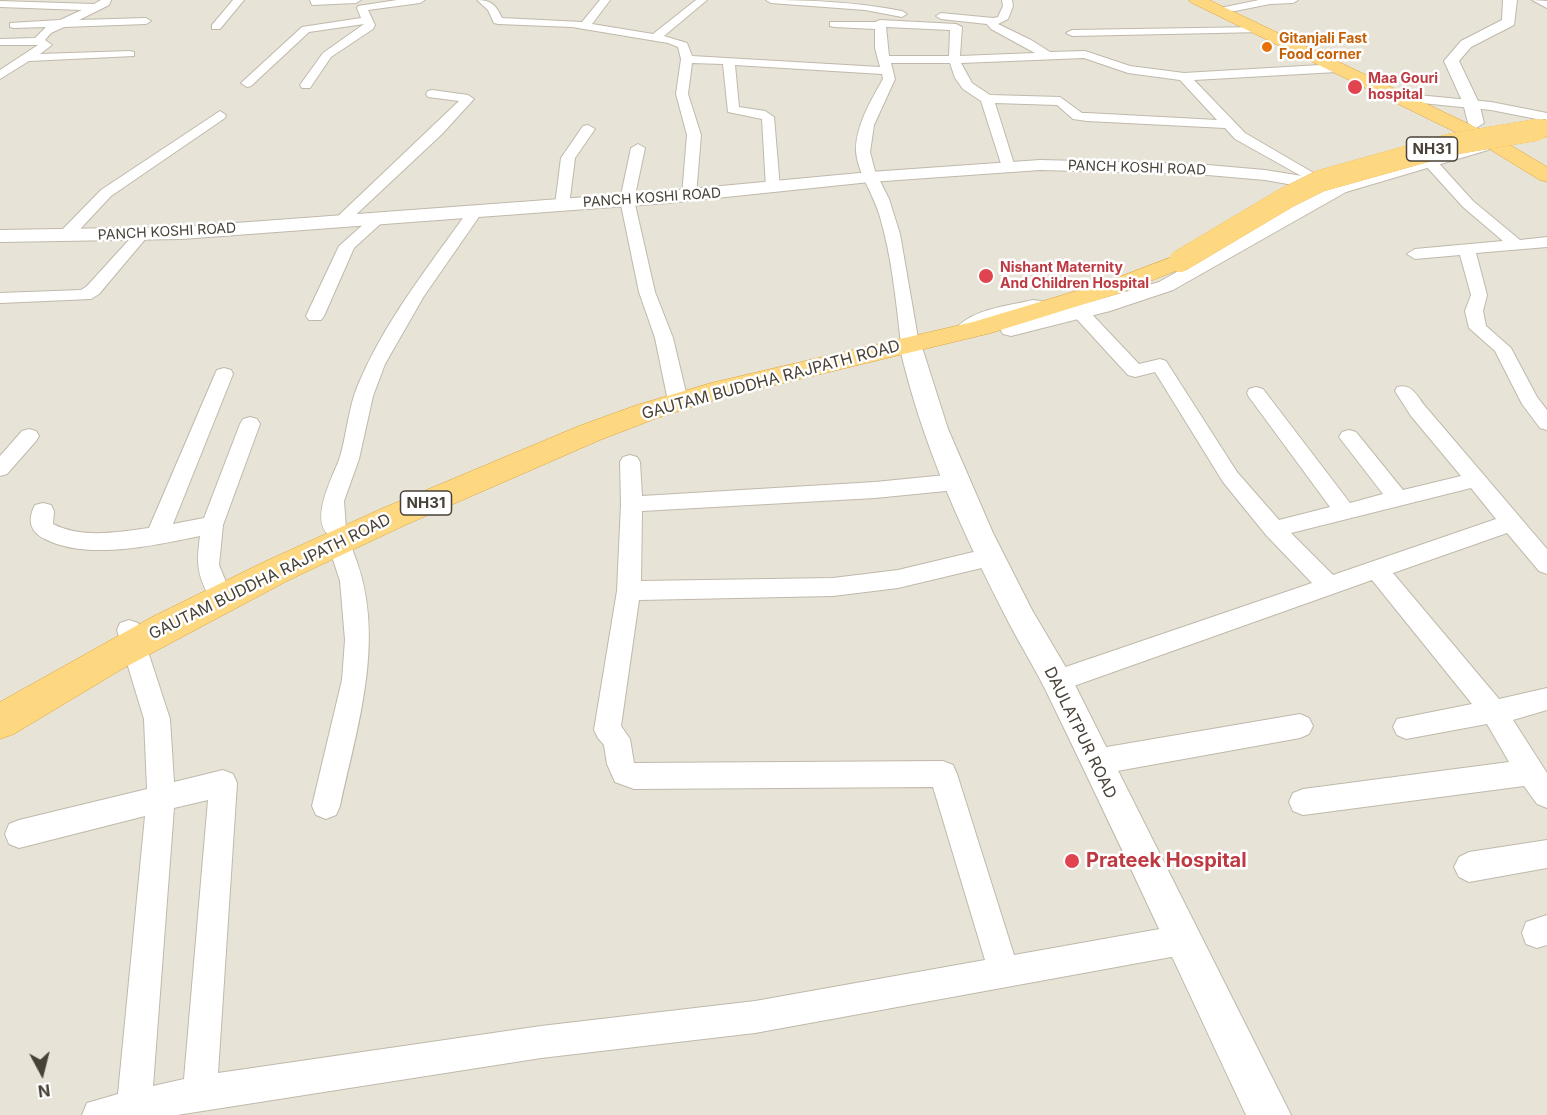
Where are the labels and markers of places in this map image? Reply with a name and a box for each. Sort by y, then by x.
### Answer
place label: Gitanjali Fast Food corner [1279,31,1367,63]
marker: Gitanjali Fast Food corner [1260,40,1274,54]
place label: Maa Gouri hospital [1368,71,1438,104]
marker: Maa Gouri hospital [1346,78,1364,96]
place label: Nishant Maternity And Children Hospital [1000,260,1149,292]
marker: Nishant Maternity And Children Hospital [977,267,995,285]
place label: Prateek Hospital [1086,849,1247,873]
marker: Prateek Hospital [1063,852,1081,870]

